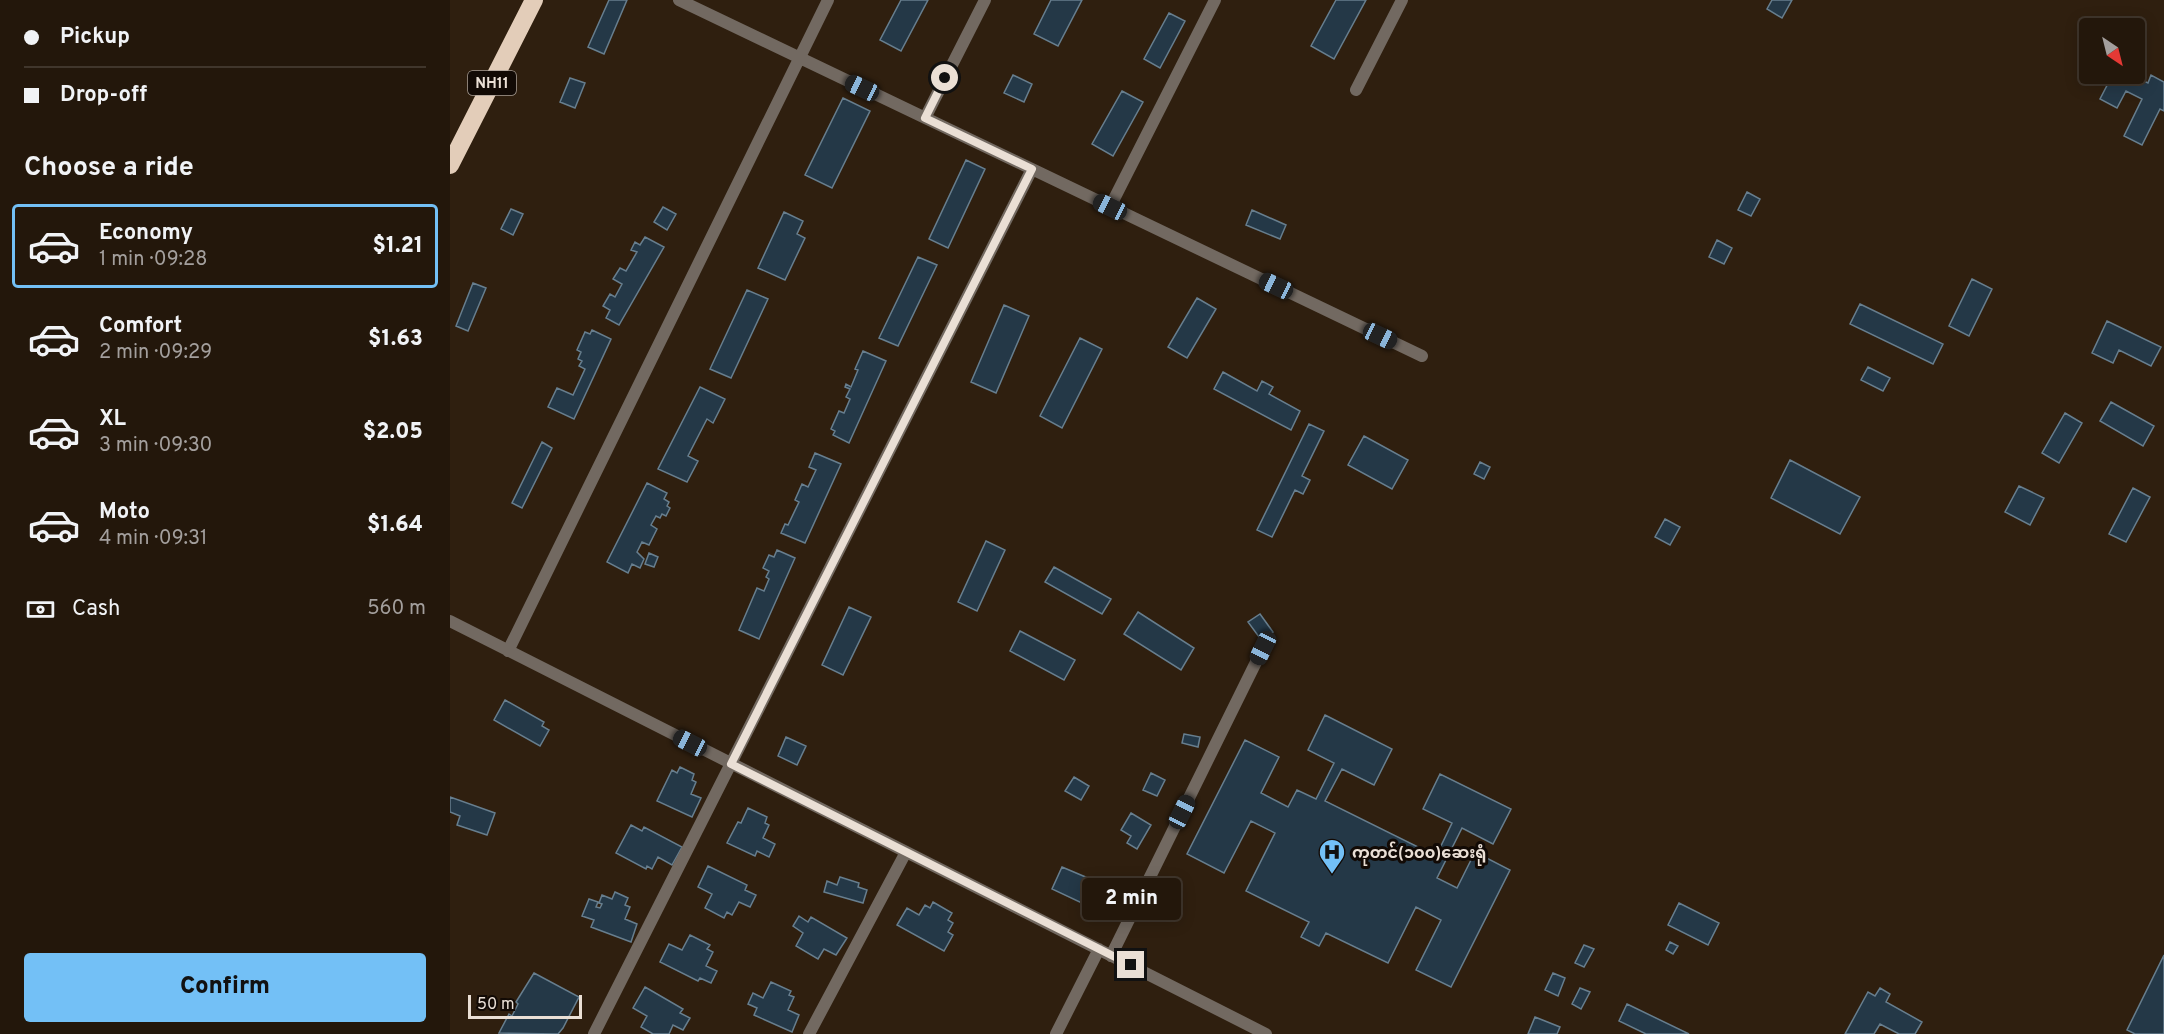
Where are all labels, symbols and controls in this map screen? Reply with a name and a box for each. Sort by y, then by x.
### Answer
north arrow [2079,18,2145,84]
map controls [2079,18,2145,84]
text: Pickup [60,24,130,51]
route start [931,64,958,91]
road number: NH11 [468,71,516,95]
car [842,72,882,104]
text: Drop-off [60,82,147,109]
text: Choose a ride [24,151,194,185]
car [1090,191,1130,223]
icon: car [27,219,81,273]
text: Economy [99,220,193,247]
text: $1.21 [373,233,423,260]
text: 1 min · 09:28 [99,247,208,273]
car [1256,270,1296,302]
icon: car [27,312,81,366]
text: Comfort [99,313,182,340]
car [1360,320,1400,352]
text: $1.63 [368,326,423,353]
text: 2 min · 09:29 [99,340,212,366]
icon: car [27,405,81,459]
text: XL [99,406,126,433]
text: $2.05 [363,419,423,446]
text: 3 min · 09:30 [99,433,212,459]
icon: car [27,498,81,552]
text: Moto [99,499,150,526]
text: $1.64 [367,512,423,539]
text: 4 min · 09:31 [99,526,208,552]
icon: cash [24,593,57,626]
text: Cash [72,596,121,623]
text: 560 m [367,596,426,622]
car [1247,628,1279,668]
car [670,727,710,759]
car [1166,792,1198,832]
hospital icon: ကုတင်(၁၀၀)ဆေးရုံ [1317,837,1347,875]
place label: ကုတင်(၁၀၀)ဆေးရုံ [1352,841,1486,866]
callout: 2 min [1082,878,1180,920]
text: 2 min [1105,886,1158,912]
route end [1117,951,1144,978]
button: Confirm [24,953,426,1022]
scale bar [468,992,582,1020]
text: 50 m [477,995,515,1015]

